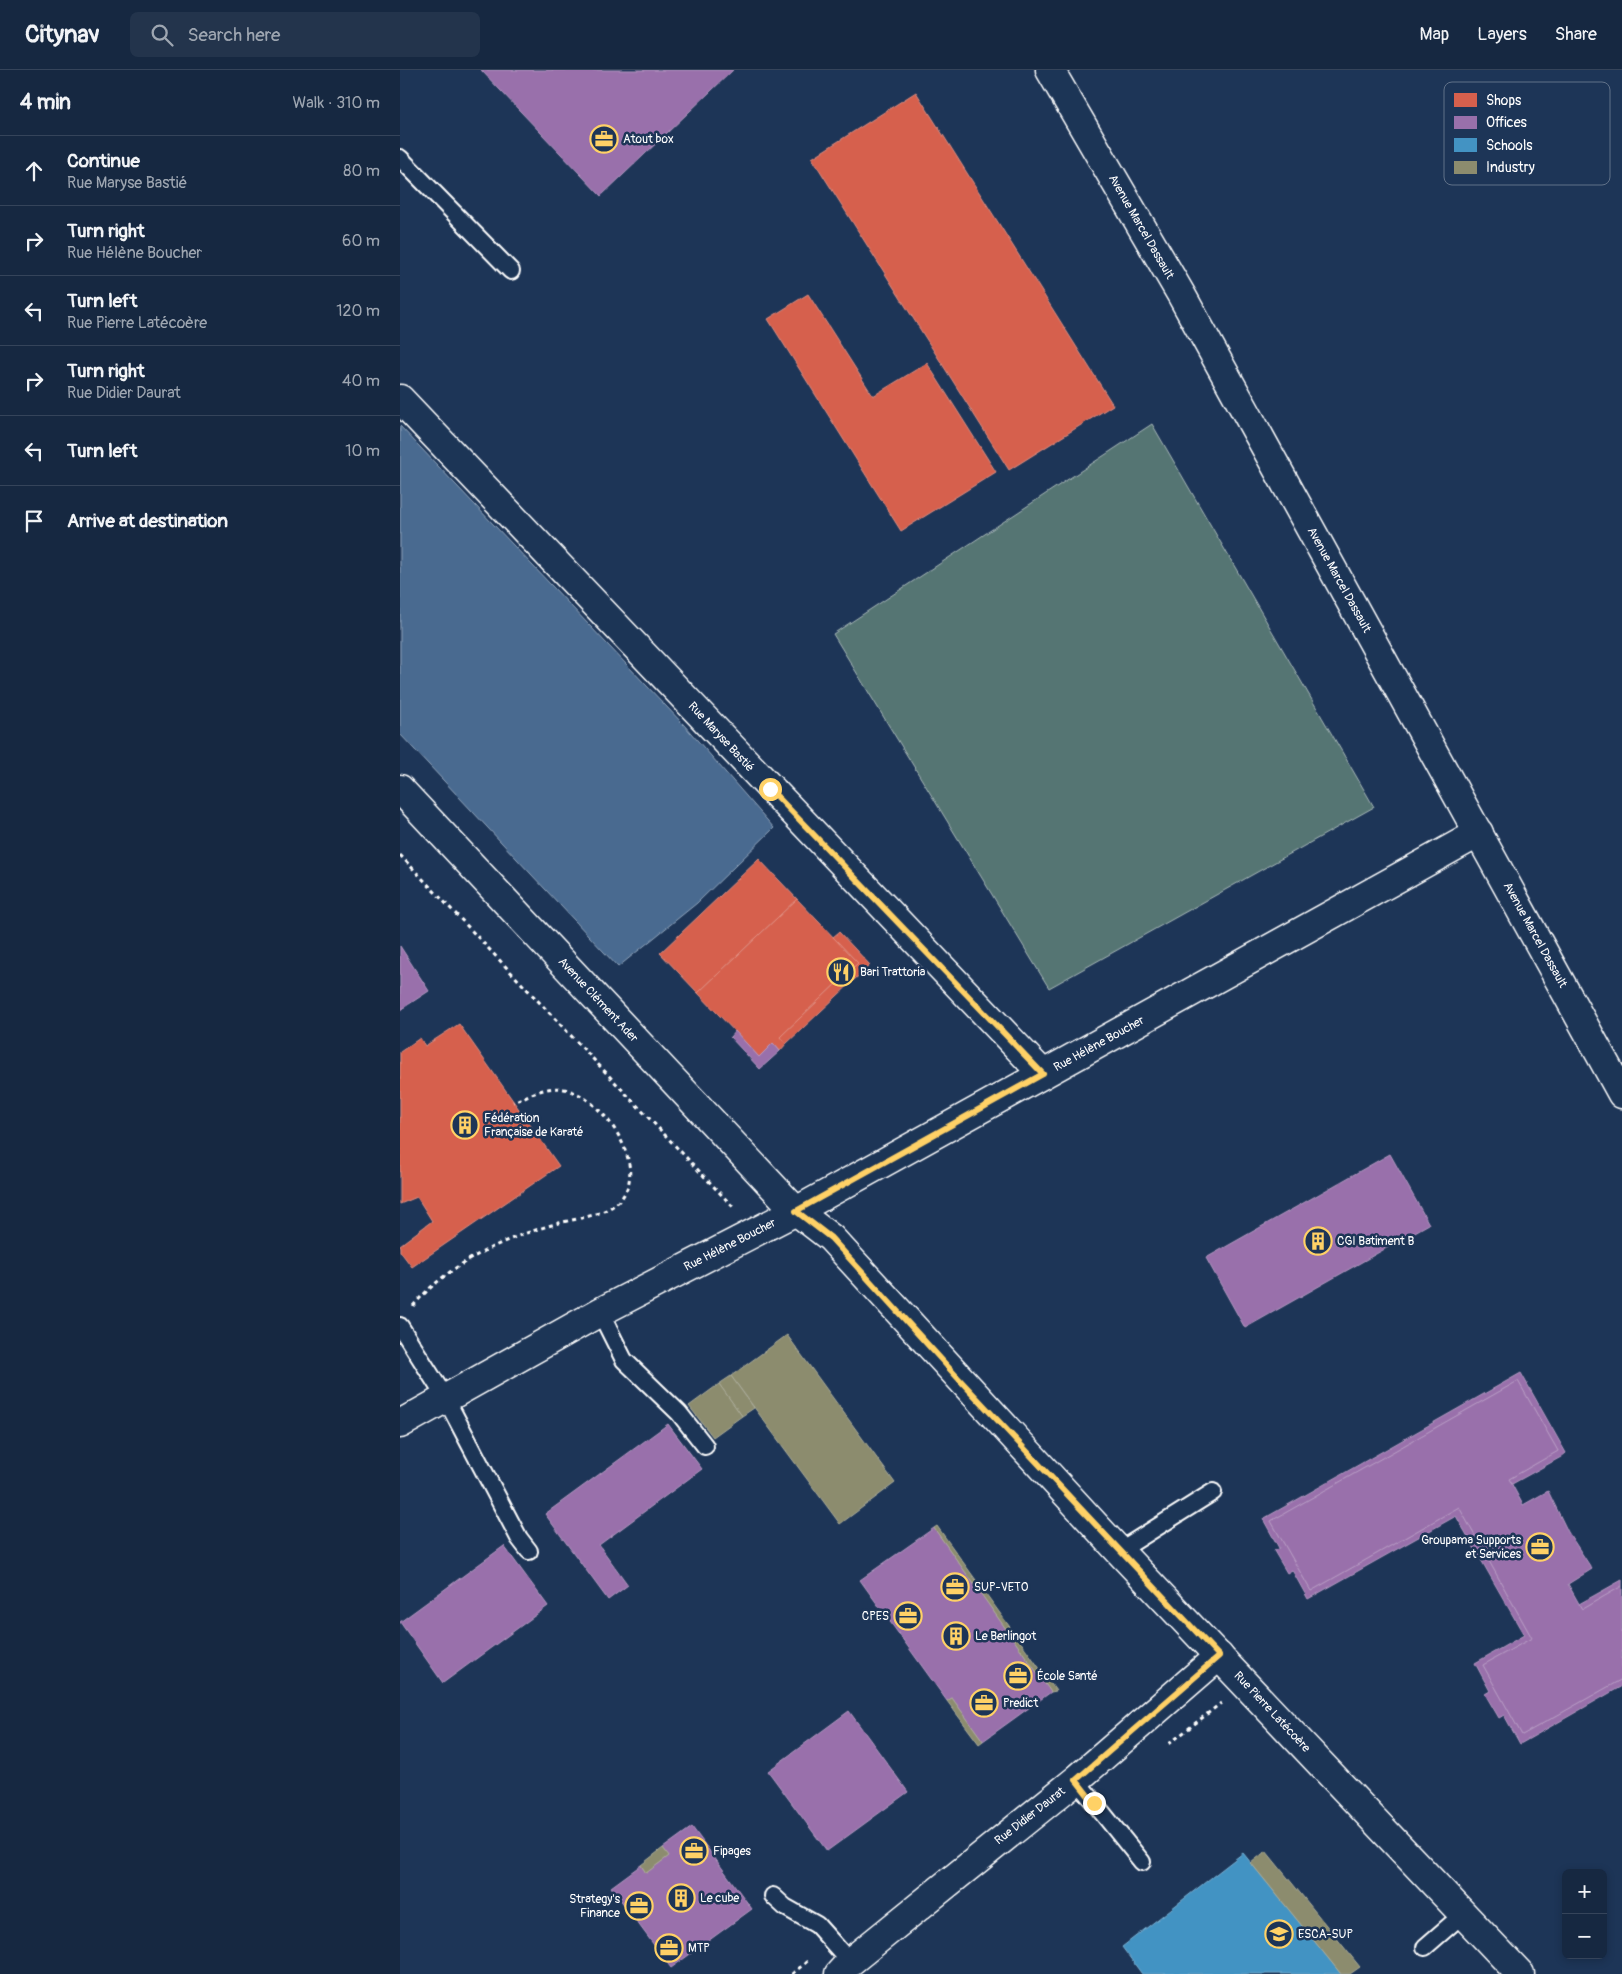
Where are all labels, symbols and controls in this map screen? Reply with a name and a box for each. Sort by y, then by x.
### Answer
search box [130,12,480,57]
text: Citynav [25,20,100,49]
icon: search [148,21,176,49]
text: Search here [188,23,280,47]
text: Map [1420,23,1449,46]
text: Layers [1477,23,1527,46]
text: Share [1555,23,1597,46]
legend [1444,82,1610,185]
text: 4 min [20,89,71,116]
text: Shops [1486,92,1522,109]
text: Walk · 310 m [293,93,380,113]
text: Offices [1486,114,1528,131]
office icon: Atout box [589,124,619,154]
place label: Atout box [623,132,674,147]
text: Schools [1486,137,1533,154]
text: Continue [67,149,140,173]
icon: ahead [20,157,48,185]
text: Industry [1486,159,1535,176]
text: 80 m [343,161,380,181]
street label: Avenue Marcel Dassault [1105,172,1177,282]
text: Rue Maryse Bastié [67,173,187,193]
text: Turn right [67,219,145,243]
icon: right [20,227,48,255]
text: 60 m [342,231,380,251]
text: Rue Hélène Boucher [67,243,202,263]
text: Turn left [67,289,137,313]
icon: left [20,297,48,325]
text: 120 m [336,301,380,321]
text: Rue Pierre Latécoère [67,313,207,333]
text: Turn right [67,359,145,383]
icon: right [20,367,48,395]
text: 40 m [342,371,380,391]
text: Rue Didier Daurat [67,383,181,403]
icon: left [20,437,48,465]
text: Turn left [67,439,137,463]
text: 10 m [345,441,380,461]
icon: arrive [20,507,48,535]
text: Arrive at destination [67,509,228,533]
street label: Avenue Marcel Dassault [1304,525,1374,636]
street label: Rue Maryse Bastié [685,699,757,775]
route start [759,778,782,801]
street label: Avenue Marcel Dassault [1500,880,1570,991]
street label: Avenue Clément Ader [555,954,642,1046]
restaurant icon: Bari Trattoria [826,957,856,987]
place label: Bari Trattoria [860,965,926,980]
street label: Rue Hélène Boucher [1051,1013,1148,1075]
building icon: Fédération Française de Karaté [450,1110,480,1140]
place label: Fédération Française de Karaté [484,1111,583,1140]
street label: Rue Hélène Boucher [681,1215,779,1275]
building icon: CGI Batiment B [1303,1226,1333,1256]
place label: CGI Batiment B [1337,1234,1414,1249]
office icon: Groupama Supports et Services [1525,1532,1555,1562]
place label: Groupama Supports et Services [1421,1533,1522,1562]
office icon: SUP-VETO [940,1572,970,1602]
place label: SUP-VETO [974,1580,1029,1595]
office icon: CPES [893,1601,923,1631]
place label: CPES [862,1609,889,1624]
building icon: Le Berlingot [941,1621,971,1651]
place label: Le Berlingot [975,1629,1036,1644]
office icon: École Santé [1003,1661,1033,1691]
place label: École Santé [1037,1668,1098,1684]
street label: Rue Pierre Latécoère [1231,1668,1313,1756]
office icon: Predict [969,1688,999,1718]
place label: Predict [1003,1696,1038,1711]
street label: Rue Didier Daurat [992,1784,1068,1848]
route end [1083,1792,1106,1815]
office icon: Fipages [679,1836,709,1866]
place label: Fipages [713,1844,752,1859]
map controls [1562,1869,1607,1959]
button: + [1562,1869,1607,1914]
building icon: Le cube [666,1883,696,1913]
office icon: Strategy's Finance [624,1891,654,1921]
place label: Le cube [700,1891,739,1906]
place label: Strategy's Finance [569,1892,621,1921]
button: − [1562,1914,1607,1959]
school or university icon: ESCA-SUP [1264,1919,1294,1949]
place label: ESCA-SUP [1298,1927,1353,1942]
office icon: MTP [654,1933,684,1963]
place label: MTP [688,1941,710,1956]

